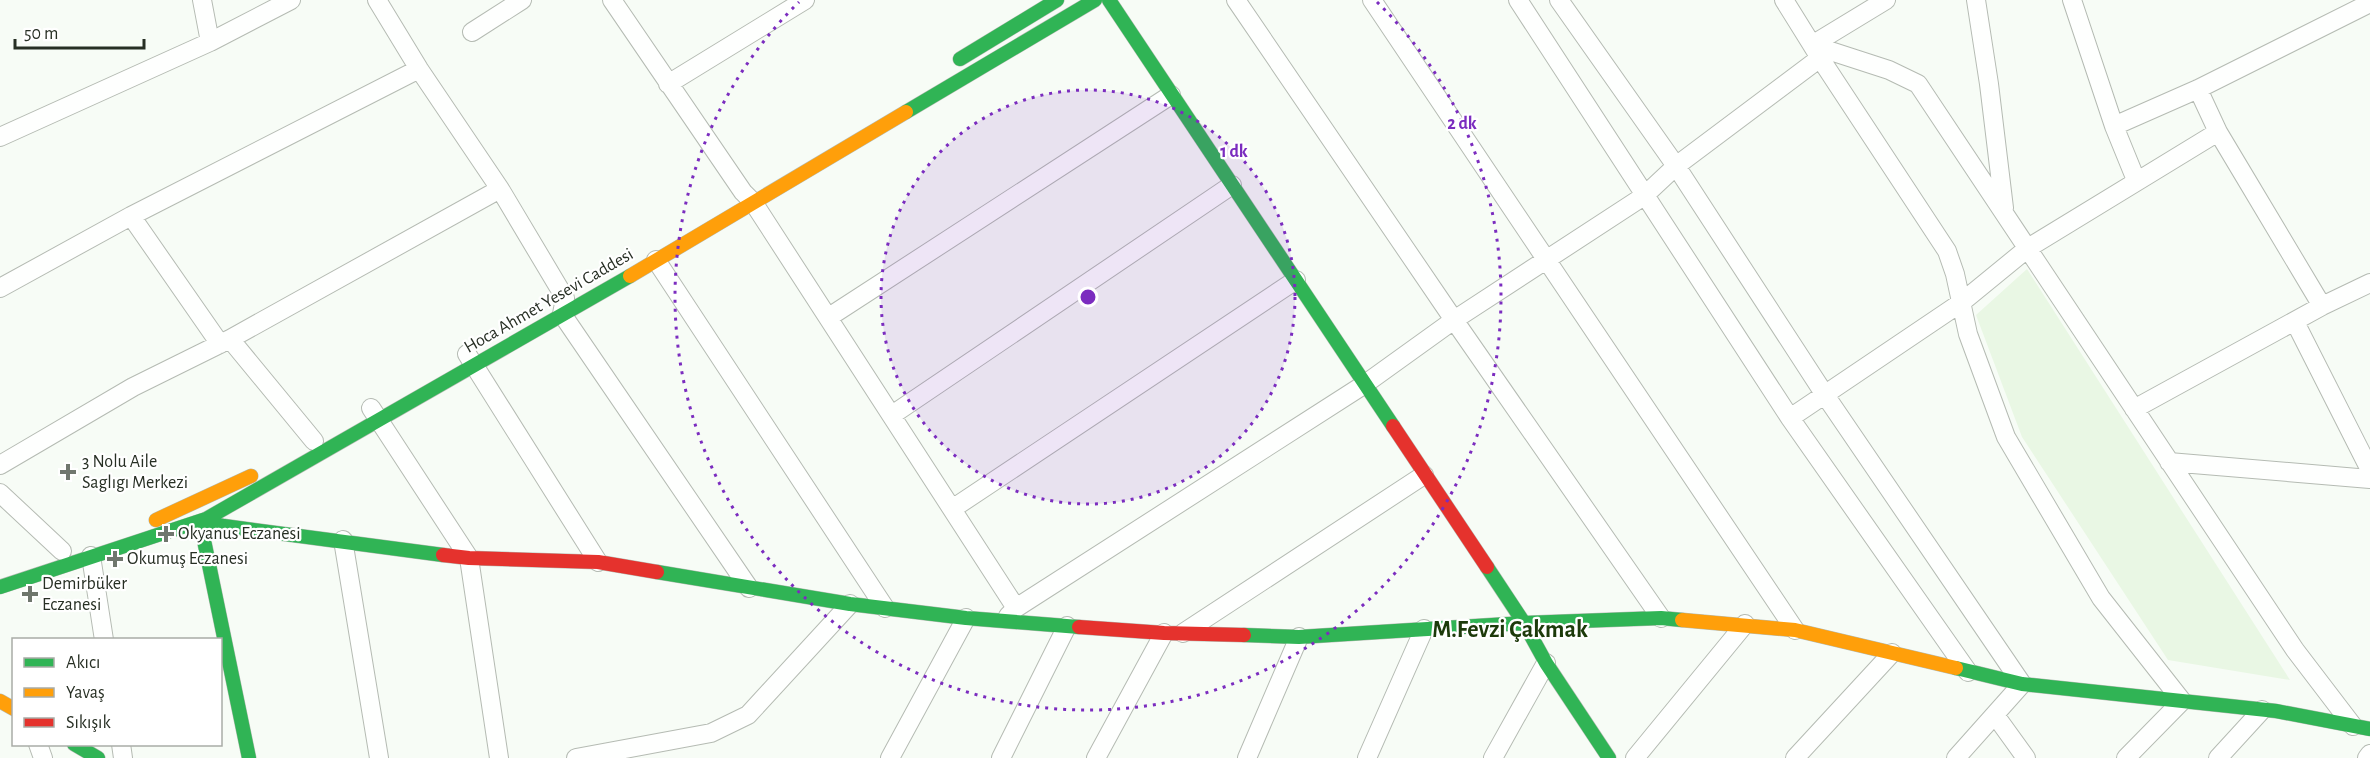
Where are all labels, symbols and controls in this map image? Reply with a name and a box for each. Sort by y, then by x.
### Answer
scale bar [15,12,144,50]
text: 50 m [24,25,58,43]
text: 2 dk [1447,115,1477,133]
text: 1 dk [1220,143,1248,161]
street label: Hoca Ahmet Yesevi Caddesi [461,245,637,357]
centre of rings [1078,287,1098,307]
place label: 3 Nolu Aile Saglıgı Merkezi [82,453,188,492]
marker: 3 Nolu Aile Saglıgı Merkezi [59,463,77,481]
place label: Okyanus Eczanesi [178,525,301,543]
marker: Okyanus Eczanesi [159,527,173,541]
place label: Okumuş Eczanesi [127,550,248,568]
marker: Okumuş Eczanesi [108,552,122,566]
place label: Demirbüker Eczanesi [42,575,127,614]
marker: Demirbüker Eczanesi [23,587,37,601]
district label: M.Fevzi Çakmak [1432,618,1588,642]
legend [12,638,222,746]
text: Akıcı [66,654,100,672]
text: Yavaş [66,684,105,702]
text: Sıkışık [66,714,111,732]

